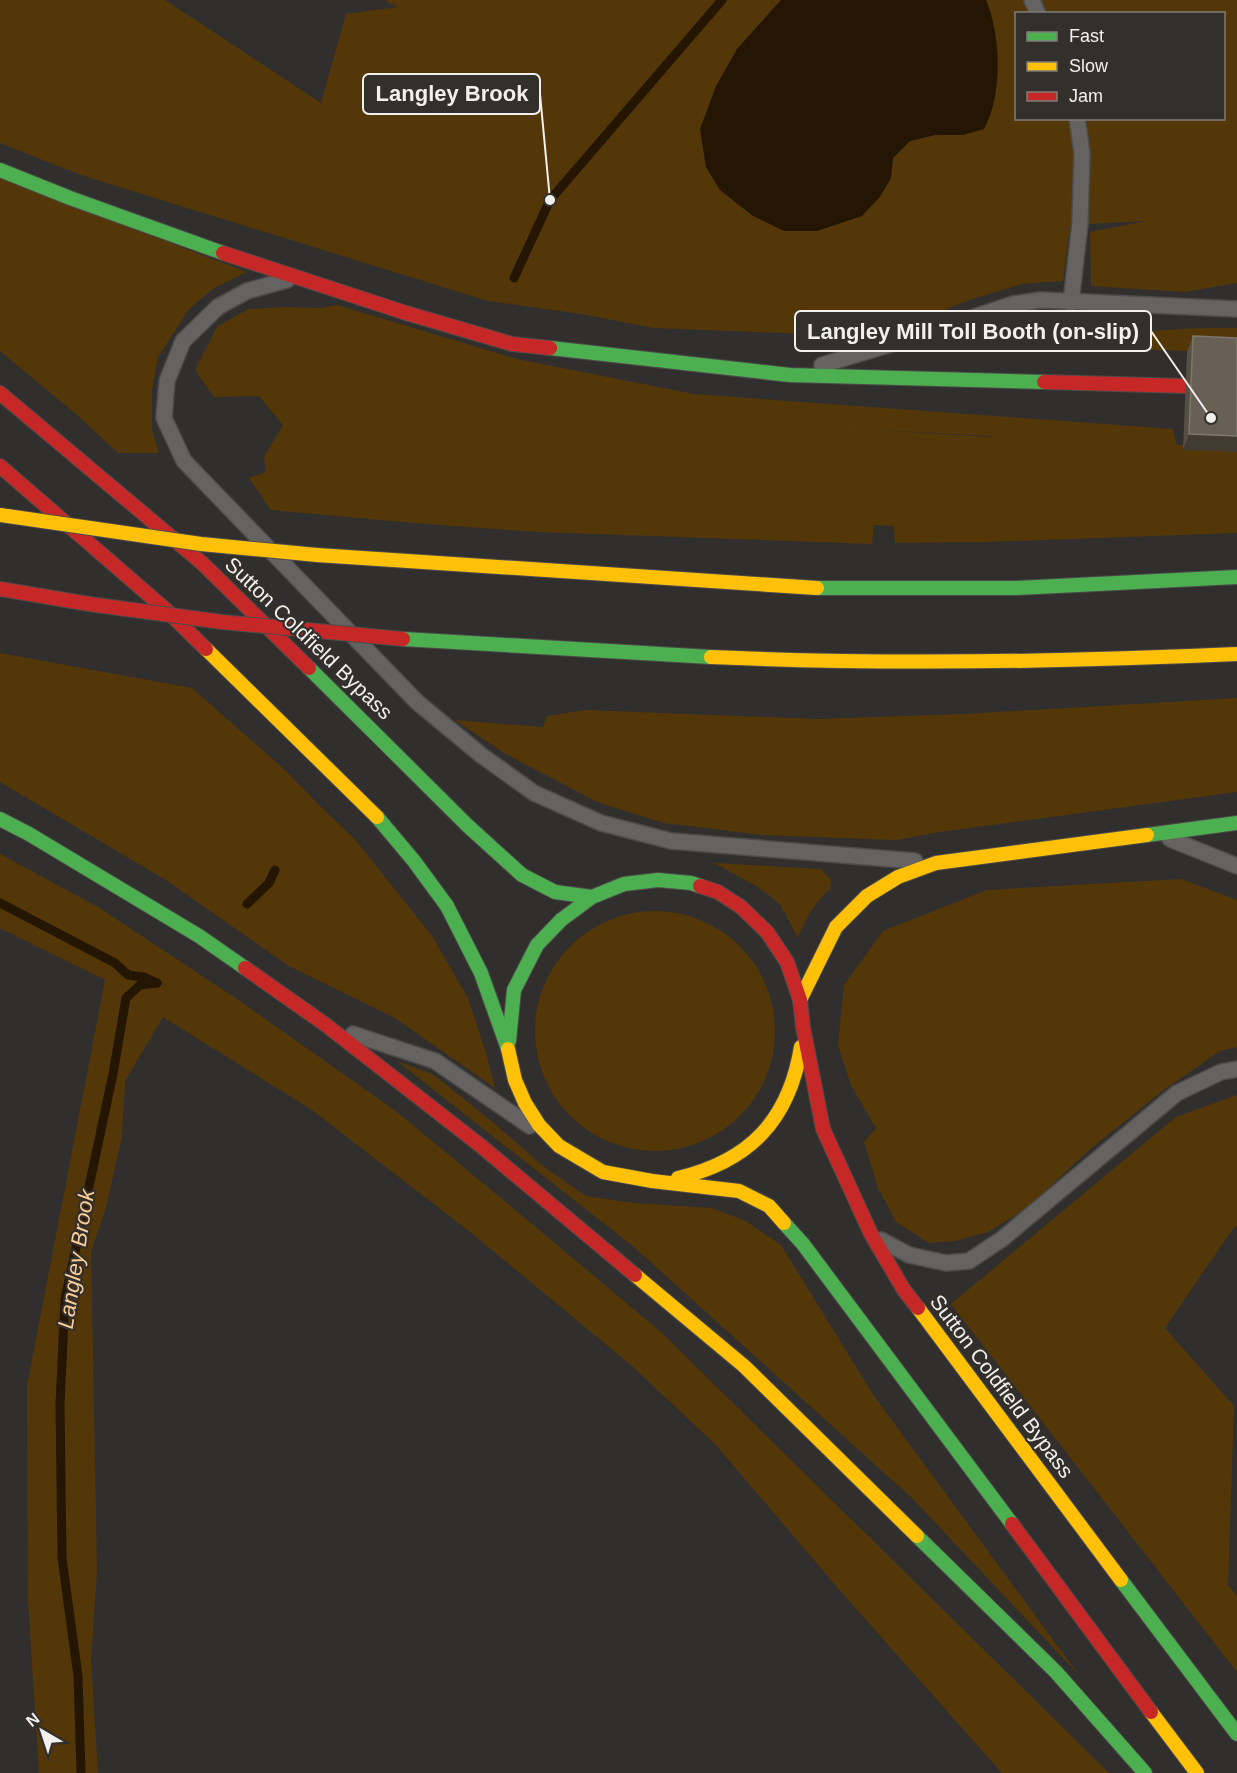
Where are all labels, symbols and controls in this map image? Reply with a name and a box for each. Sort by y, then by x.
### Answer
legend [1015,12,1225,120]
text: Fast [1069,26,1104,46]
text: Slow [1069,56,1109,76]
callout: Langley Brook [363,74,540,114]
text: Langley Brook [376,81,529,106]
text: Jam [1069,86,1103,106]
callout: Langley Mill Toll Booth (on-slip) [795,311,1151,351]
text: Langley Mill Toll Booth (on-slip) [807,319,1139,344]
street label: Sutton Coldfield Bypass [221,552,397,724]
water label: Langley Brook [53,1187,100,1330]
street label: Sutton Coldfield Bypass [926,1290,1078,1482]
north arrow [12,1701,72,1761]
text: N [23,1709,43,1730]

